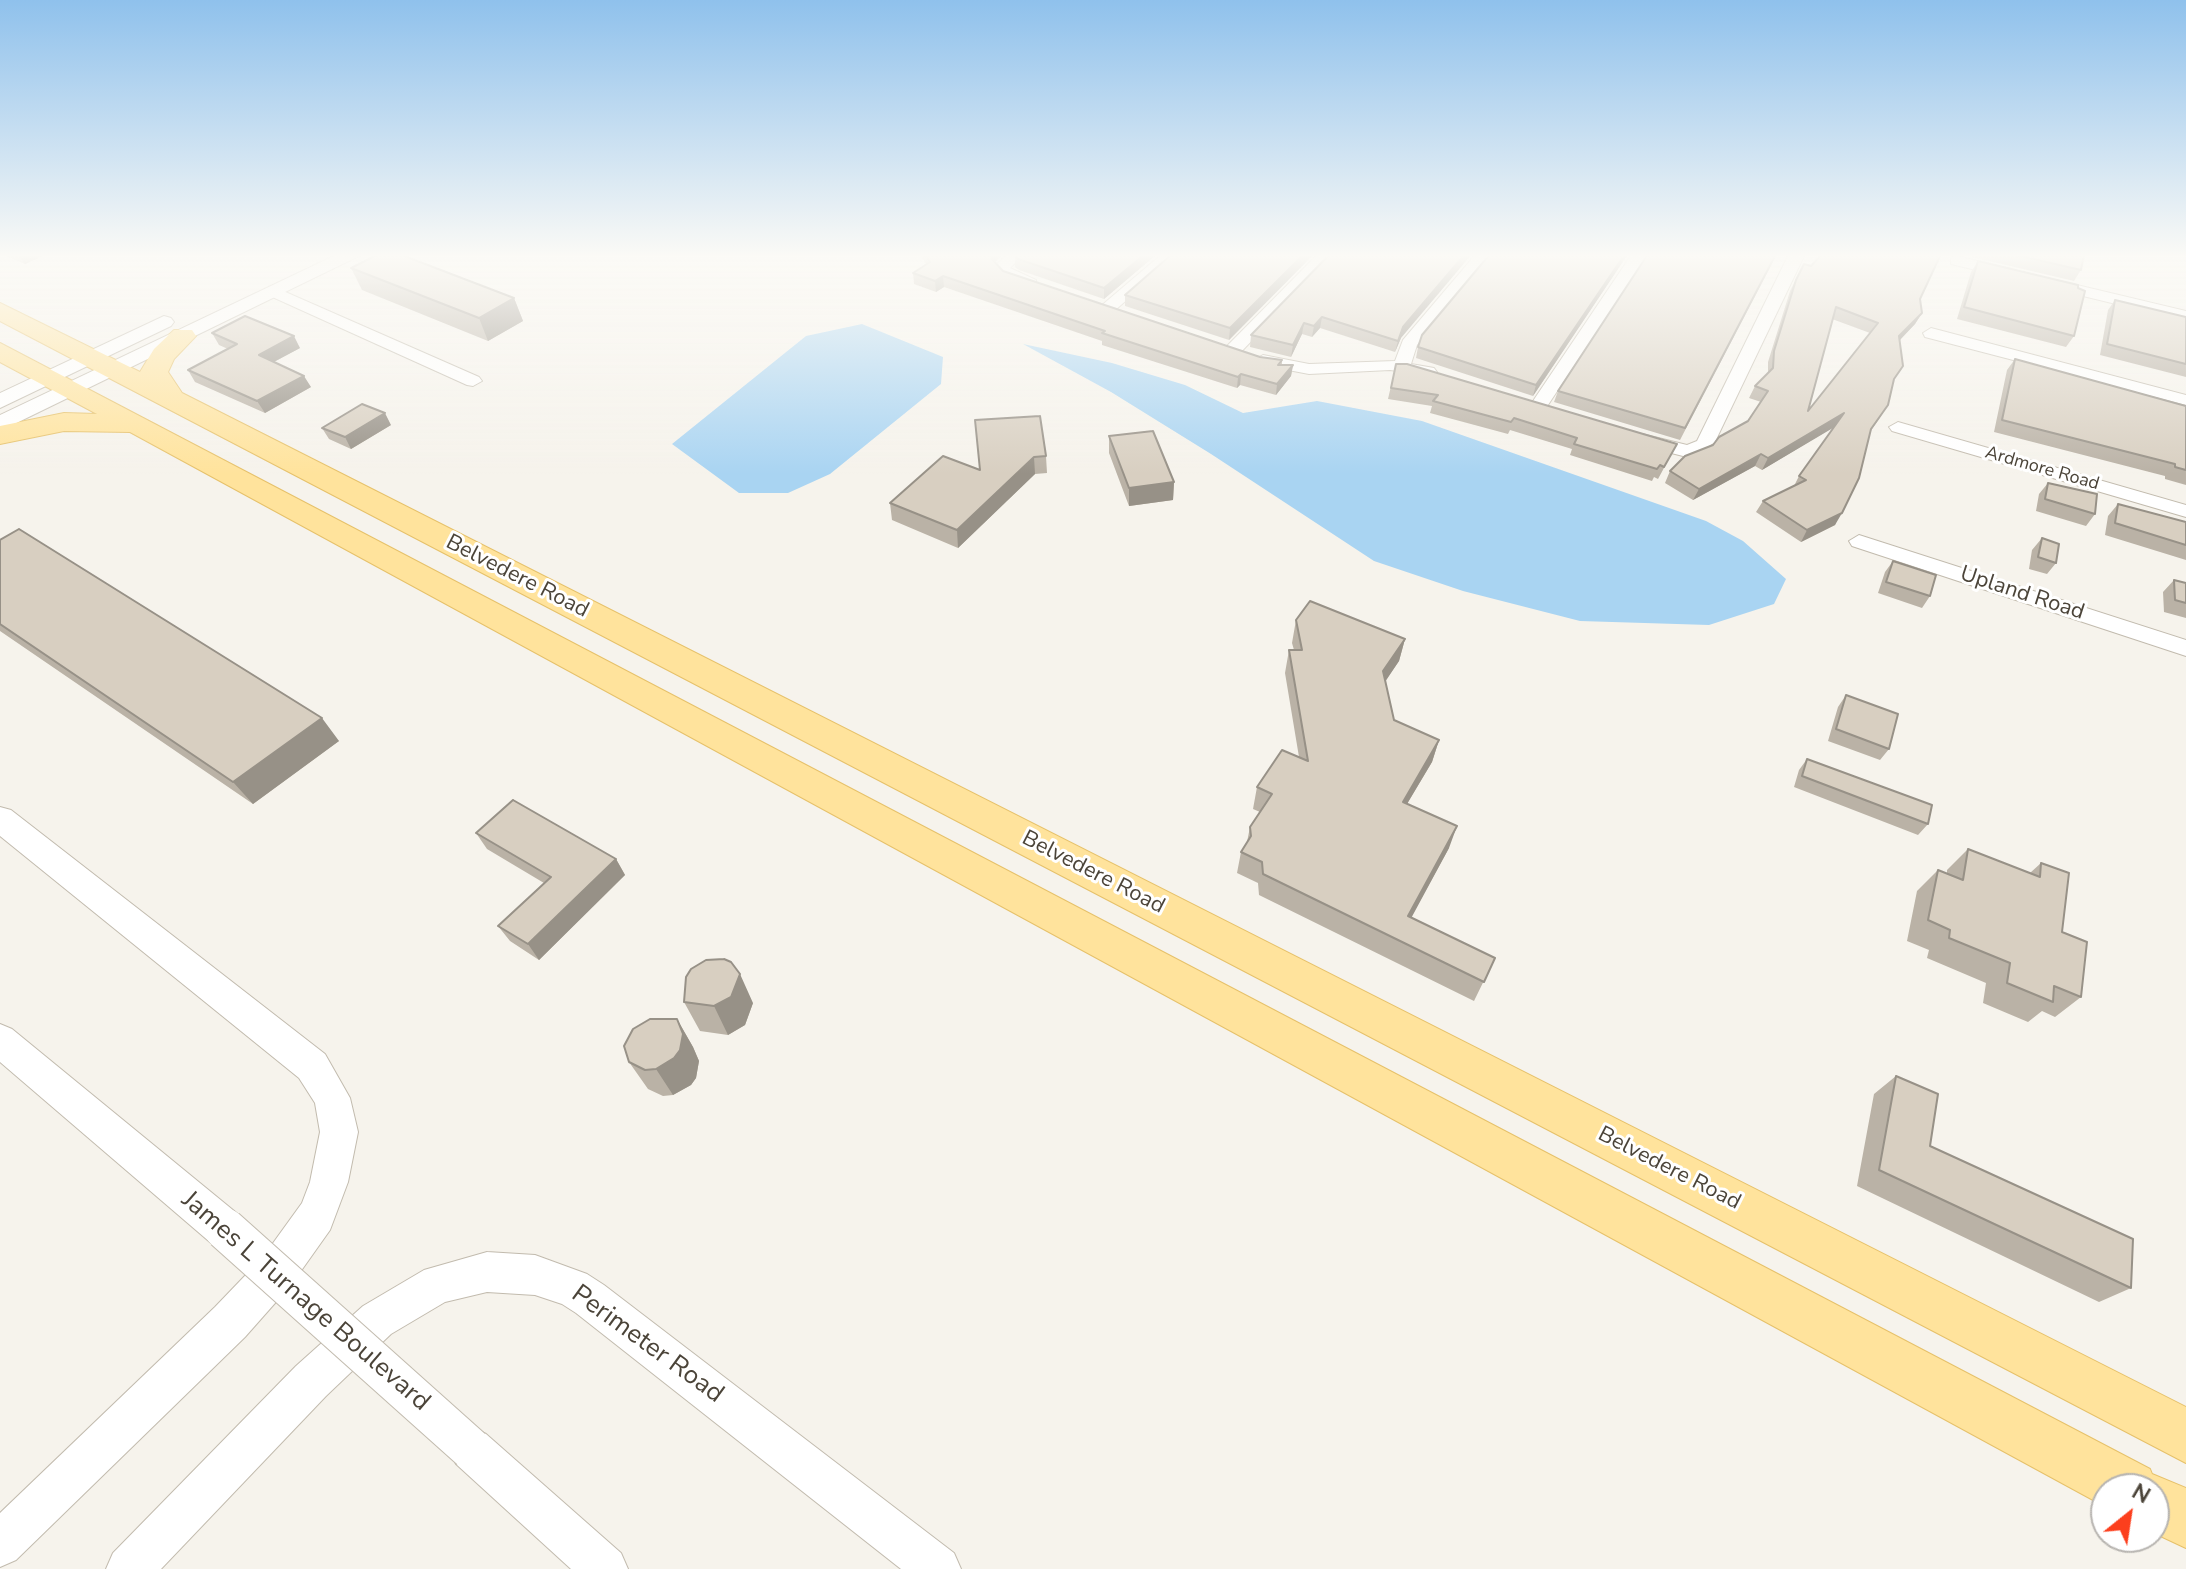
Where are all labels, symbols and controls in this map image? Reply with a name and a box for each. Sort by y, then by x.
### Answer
street label: Ardmore Road [1982,442,2102,496]
street label: Belvedere Road [441,530,593,624]
street label: Upland Road [1956,561,2088,627]
street label: Belvedere Road [1017,826,1169,920]
street label: Belvedere Road [1593,1122,1745,1216]
street label: James L Turnage Boulevard [174,1185,436,1419]
street label: Perimeter Road [565,1279,729,1411]
north arrow [2090,1473,2170,1553]
text: N [2126,1477,2156,1511]

